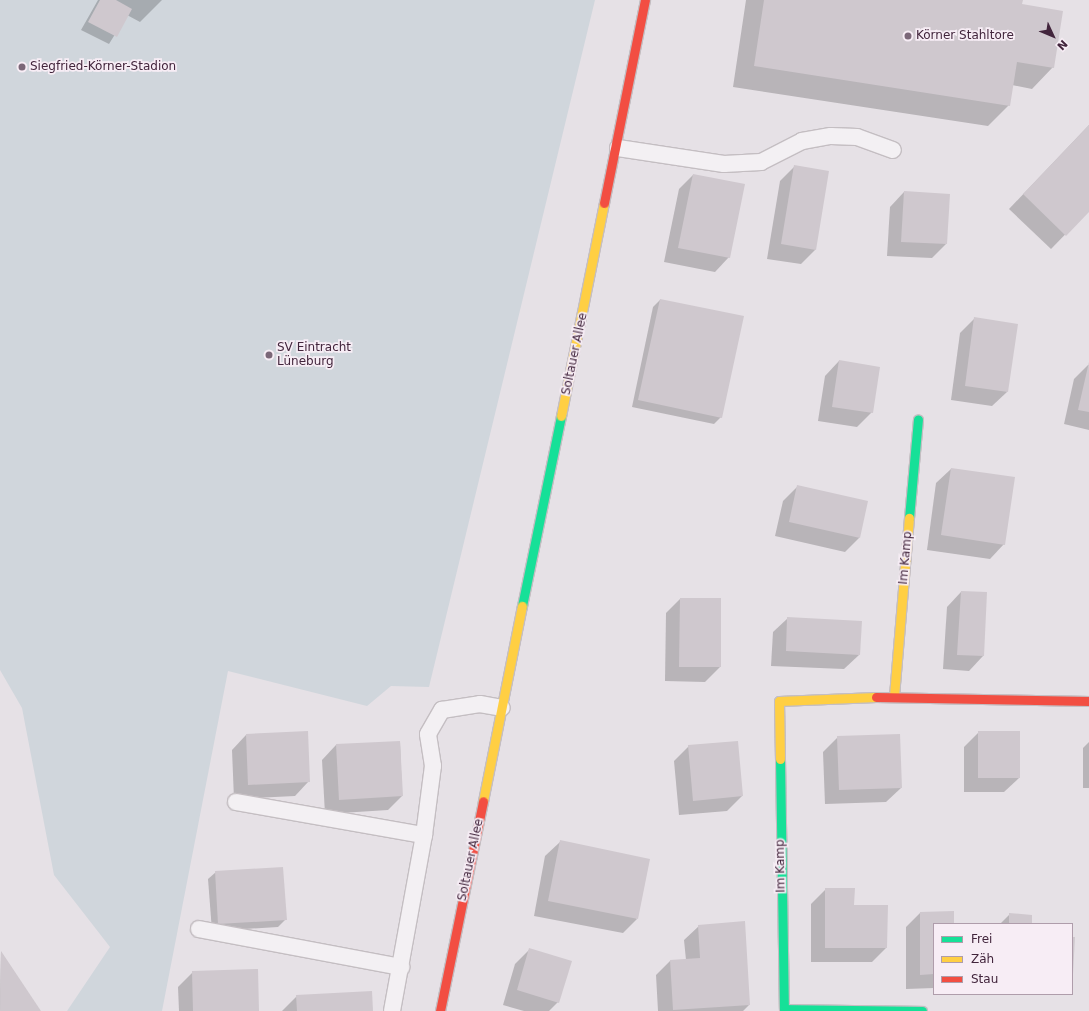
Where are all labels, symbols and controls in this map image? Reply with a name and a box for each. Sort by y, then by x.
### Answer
north arrow [1033,16,1073,56]
place label: Körner Stahltore [916,29,1014,43]
marker: Körner Stahltore [903,31,913,41]
text: N [1054,37,1070,53]
place label: Siegfried-Körner-Stadion [30,60,176,74]
marker: Siegfried-Körner-Stadion [17,62,27,72]
street label: Soltauer Allee [559,312,591,396]
place label: SV Eintracht Lüneburg [277,341,351,369]
marker: SV Eintracht Lüneburg [264,350,274,360]
street label: Im Kamp [897,531,915,585]
street label: Soltauer Allee [455,818,487,902]
street label: Im Kamp [773,839,789,893]
legend [933,923,1073,995]
text: Frei [971,932,992,946]
text: Zäh [971,952,994,966]
text: Stau [971,972,998,986]

